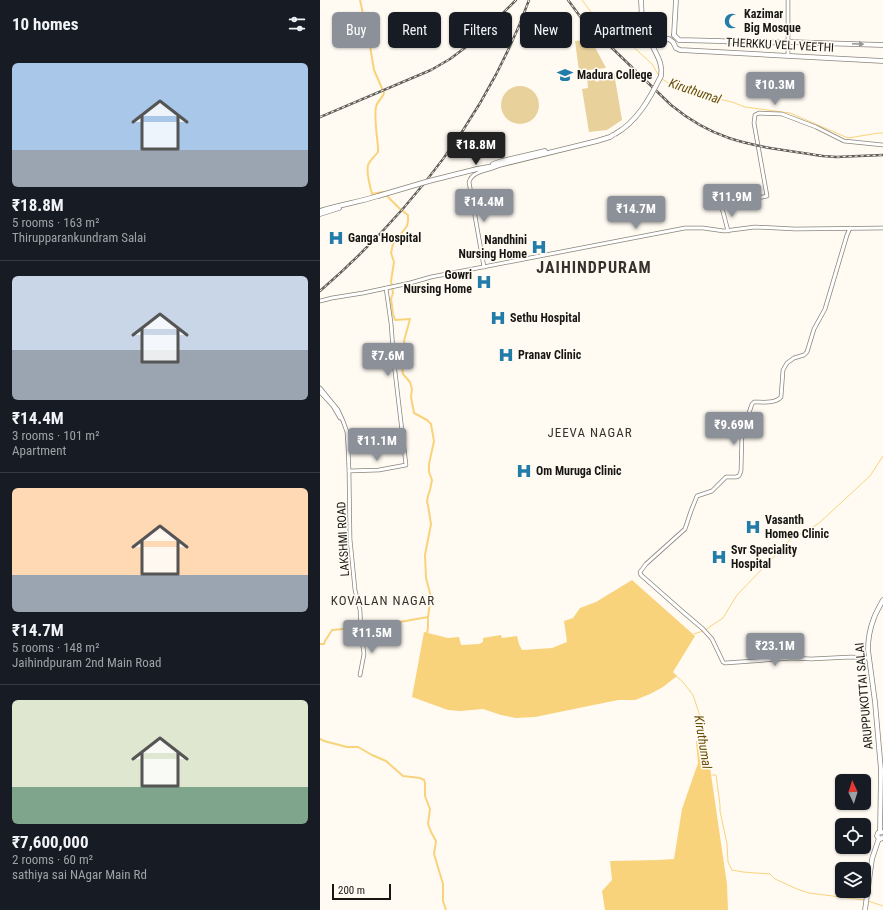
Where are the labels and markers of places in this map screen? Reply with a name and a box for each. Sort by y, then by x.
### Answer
place label: Kazimar Big Mosque [744,7,801,35]
mosque icon: Kazimar Big Mosque [723,12,741,30]
school or university icon: Madura College [556,66,574,84]
place label: Madura College [577,68,652,82]
pin: ₹10.3M [742,72,808,106]
pin: ₹18.8M [443,132,509,166]
pin: ₹11.9M [699,184,765,218]
pin: ₹14.4M [451,189,517,223]
pin: ₹14.7M [603,196,669,230]
hospital icon: Ganga Hospital [327,229,345,247]
place label: Ganga Hospital [348,231,421,245]
place label: Nandhini Nursing Home [459,233,527,261]
hospital icon: Nandhini Nursing Home [530,238,548,256]
place label: Gowri Nursing Home [404,268,472,296]
hospital icon: Gowri Nursing Home [475,273,493,291]
hospital icon: Sethu Hospital [489,309,507,327]
place label: Sethu Hospital [510,311,581,325]
pin: ₹7.6M [360,343,416,377]
hospital icon: Pranav Clinic [497,346,515,364]
place label: Pranav Clinic [518,348,582,362]
pin: ₹9.69M [701,412,767,446]
pin: ₹11.1M [344,428,410,462]
hospital icon: Om Muruga Clinic [515,462,533,480]
place label: Om Muruga Clinic [536,464,622,478]
place label: Vasanth Homeo Clinic [765,513,830,541]
hospital icon: Vasanth Homeo Clinic [744,518,762,536]
place label: Svr Speciality Hospital [731,543,798,571]
hospital icon: Svr Speciality Hospital [710,548,728,566]
pin: ₹11.5M [339,620,405,654]
pin: ₹23.1M [742,633,808,667]

